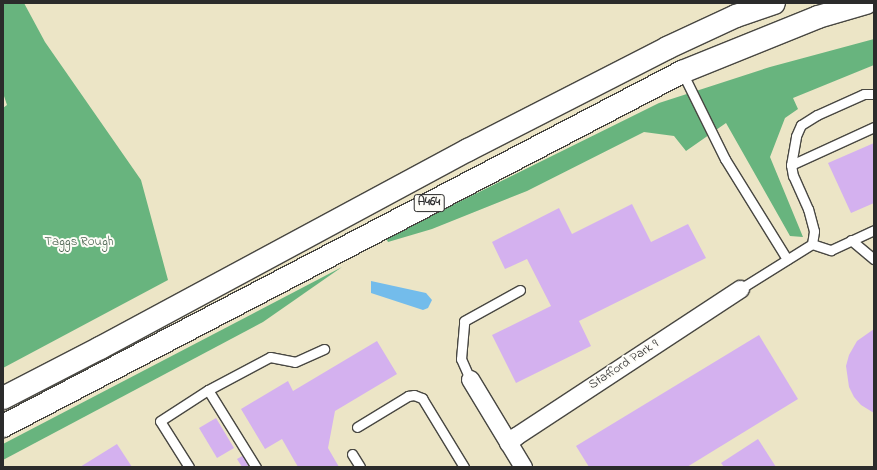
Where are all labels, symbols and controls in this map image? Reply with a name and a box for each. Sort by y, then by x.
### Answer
road number: A464 [413,193,445,213]
park label: Taggs Rough [45,234,113,250]
street label: Stafford Park 9 [586,337,662,393]

